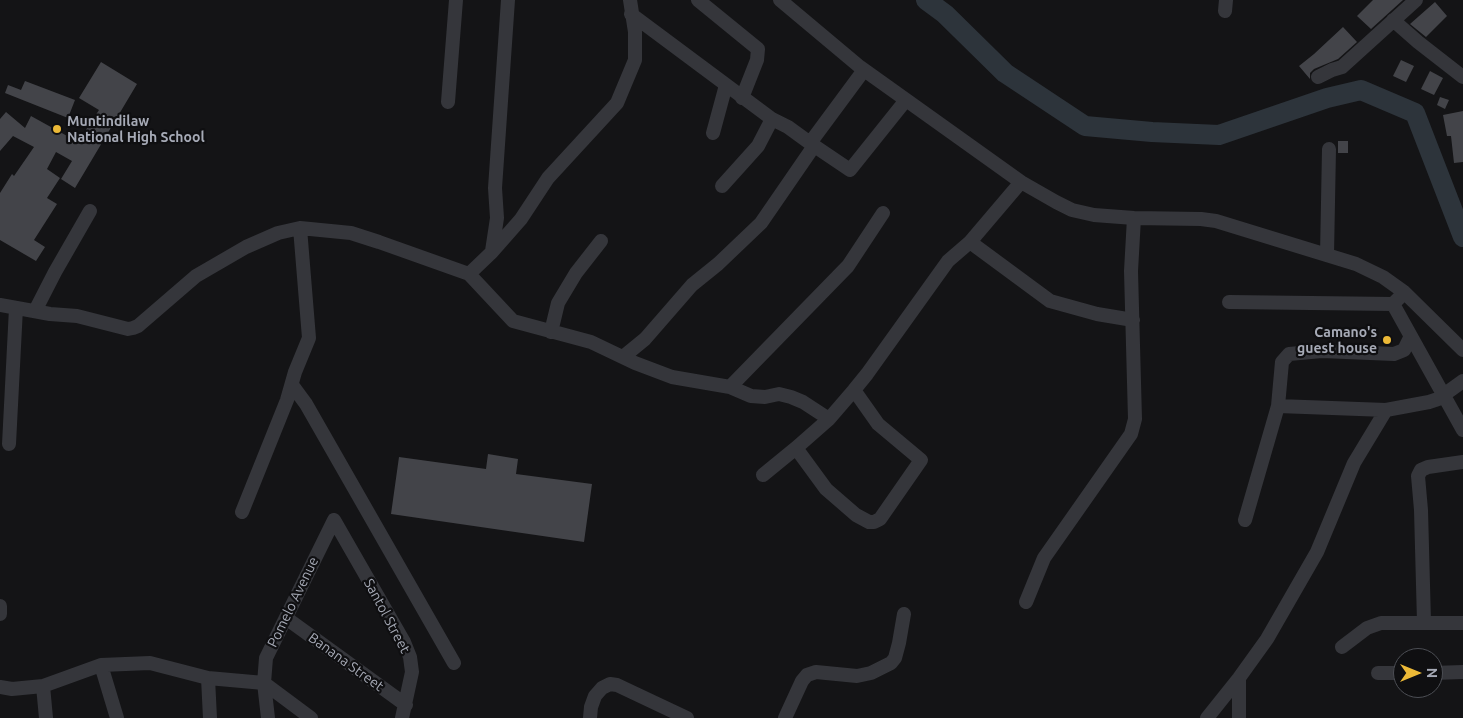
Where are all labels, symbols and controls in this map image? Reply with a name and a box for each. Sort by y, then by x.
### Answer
place label: Muntindilaw National High School [67,113,205,146]
marker: Muntindilaw National High School [51,123,63,135]
place label: Camano's guest house [1297,324,1377,357]
marker: Camano's guest house [1381,334,1393,346]
street label: Pomelo Avenue [264,554,322,650]
street label: Santol Street [360,576,414,656]
street label: Banana Street [305,629,387,695]
north arrow [1393,648,1443,698]
text: N [1424,668,1440,678]

